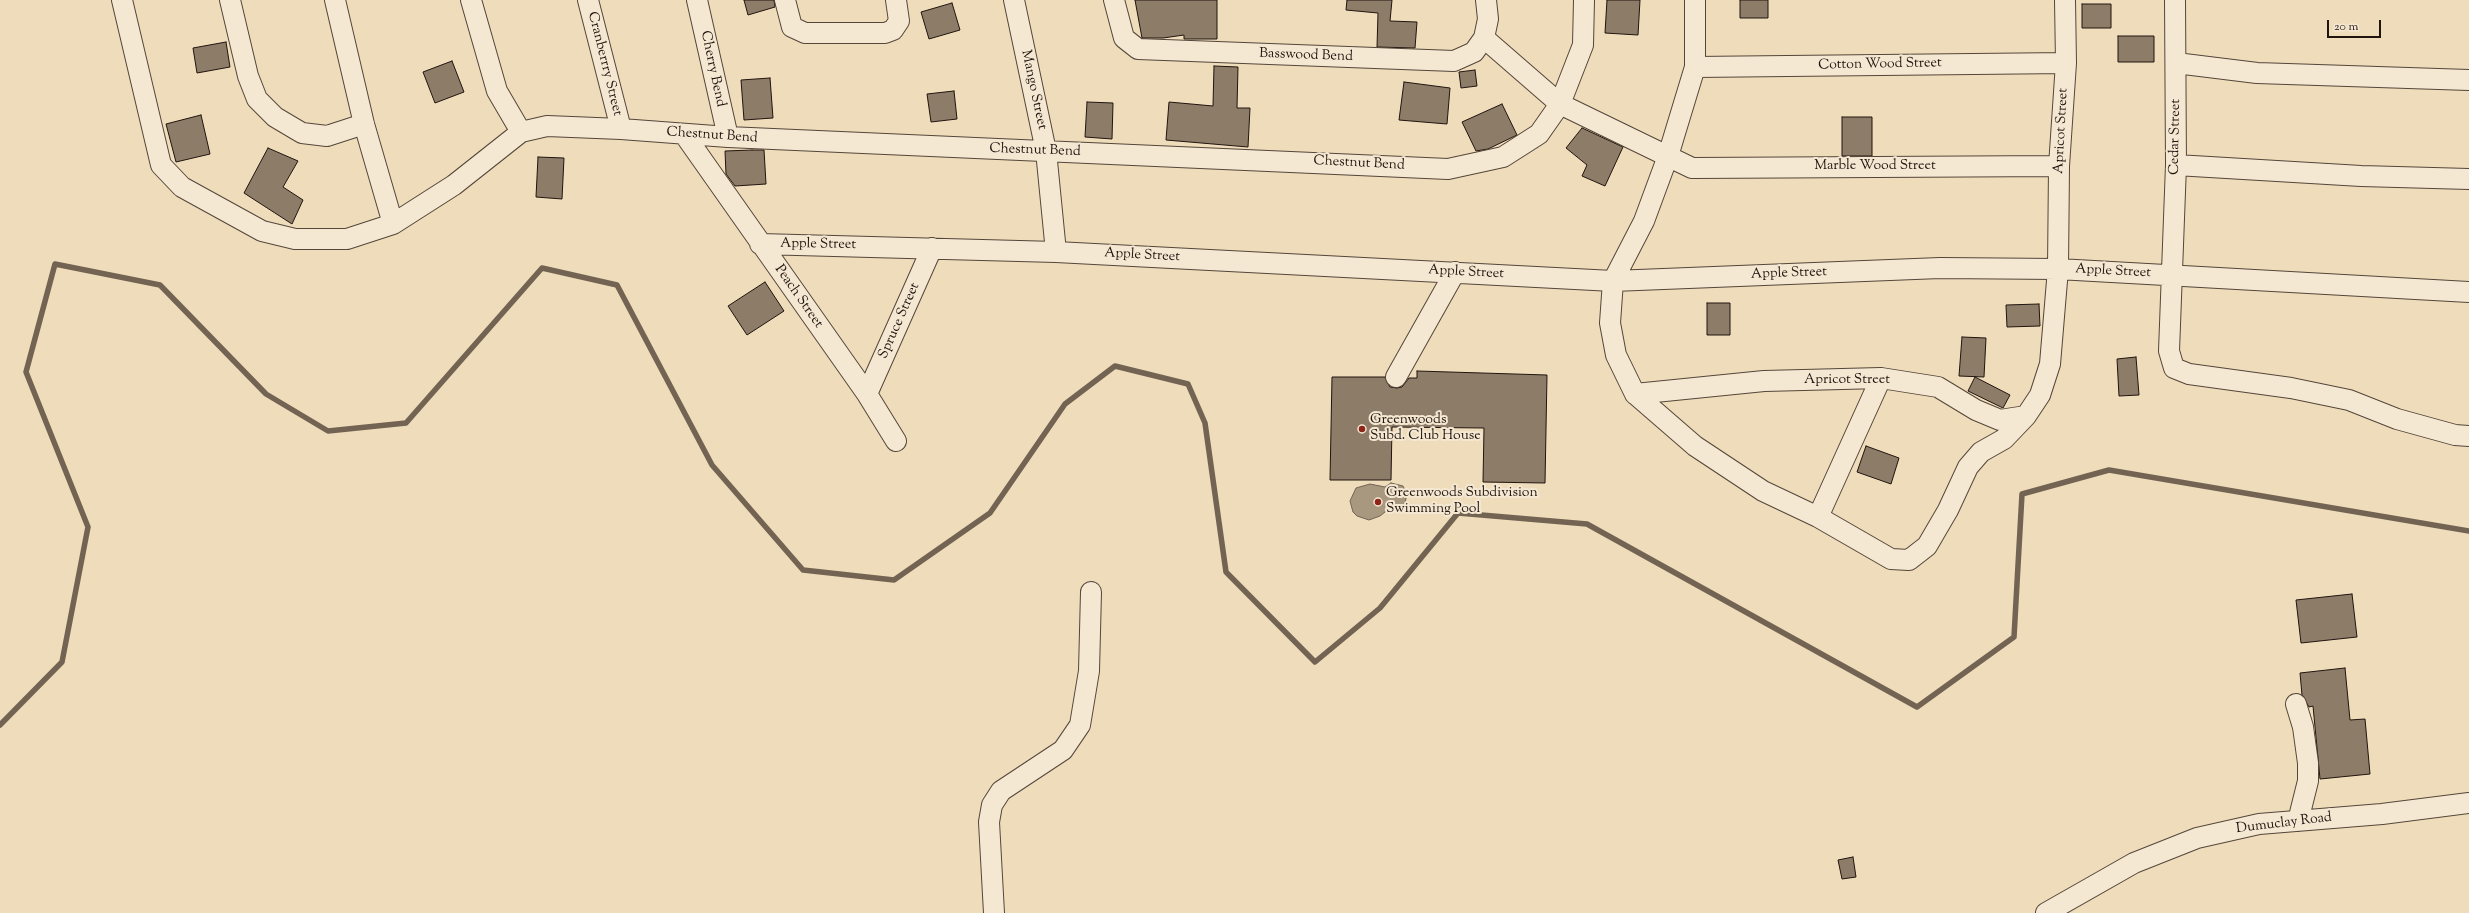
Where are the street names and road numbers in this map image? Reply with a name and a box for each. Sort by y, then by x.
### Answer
street label: Cranberrry Street [583,10,625,118]
street label: Cherry Bend [696,29,728,109]
street label: Basswood Bend [1259,46,1353,66]
street label: Mango Street [1016,49,1050,131]
street label: Cotton Wood Street [1818,56,1942,74]
street label: Apricot Street [2051,88,2073,174]
street label: Cedar Street [2167,99,2185,175]
street label: Chestnut Bend [666,124,758,148]
street label: Chestnut Bend [989,141,1081,161]
street label: Chestnut Bend [1313,153,1405,175]
street label: Marble Wood Street [1814,159,1936,175]
street label: Apple Street [780,236,856,254]
street label: Apple Street [1104,246,1180,266]
street label: Peach Street [770,262,826,332]
street label: Apple Street [2075,262,2151,282]
street label: Apple Street [1428,263,1504,283]
street label: Apple Street [1751,264,1827,284]
street label: Spruce Street [876,280,924,362]
street label: Apricot Street [1804,373,1890,389]
street label: Dumuclay Road [2235,810,2333,838]

